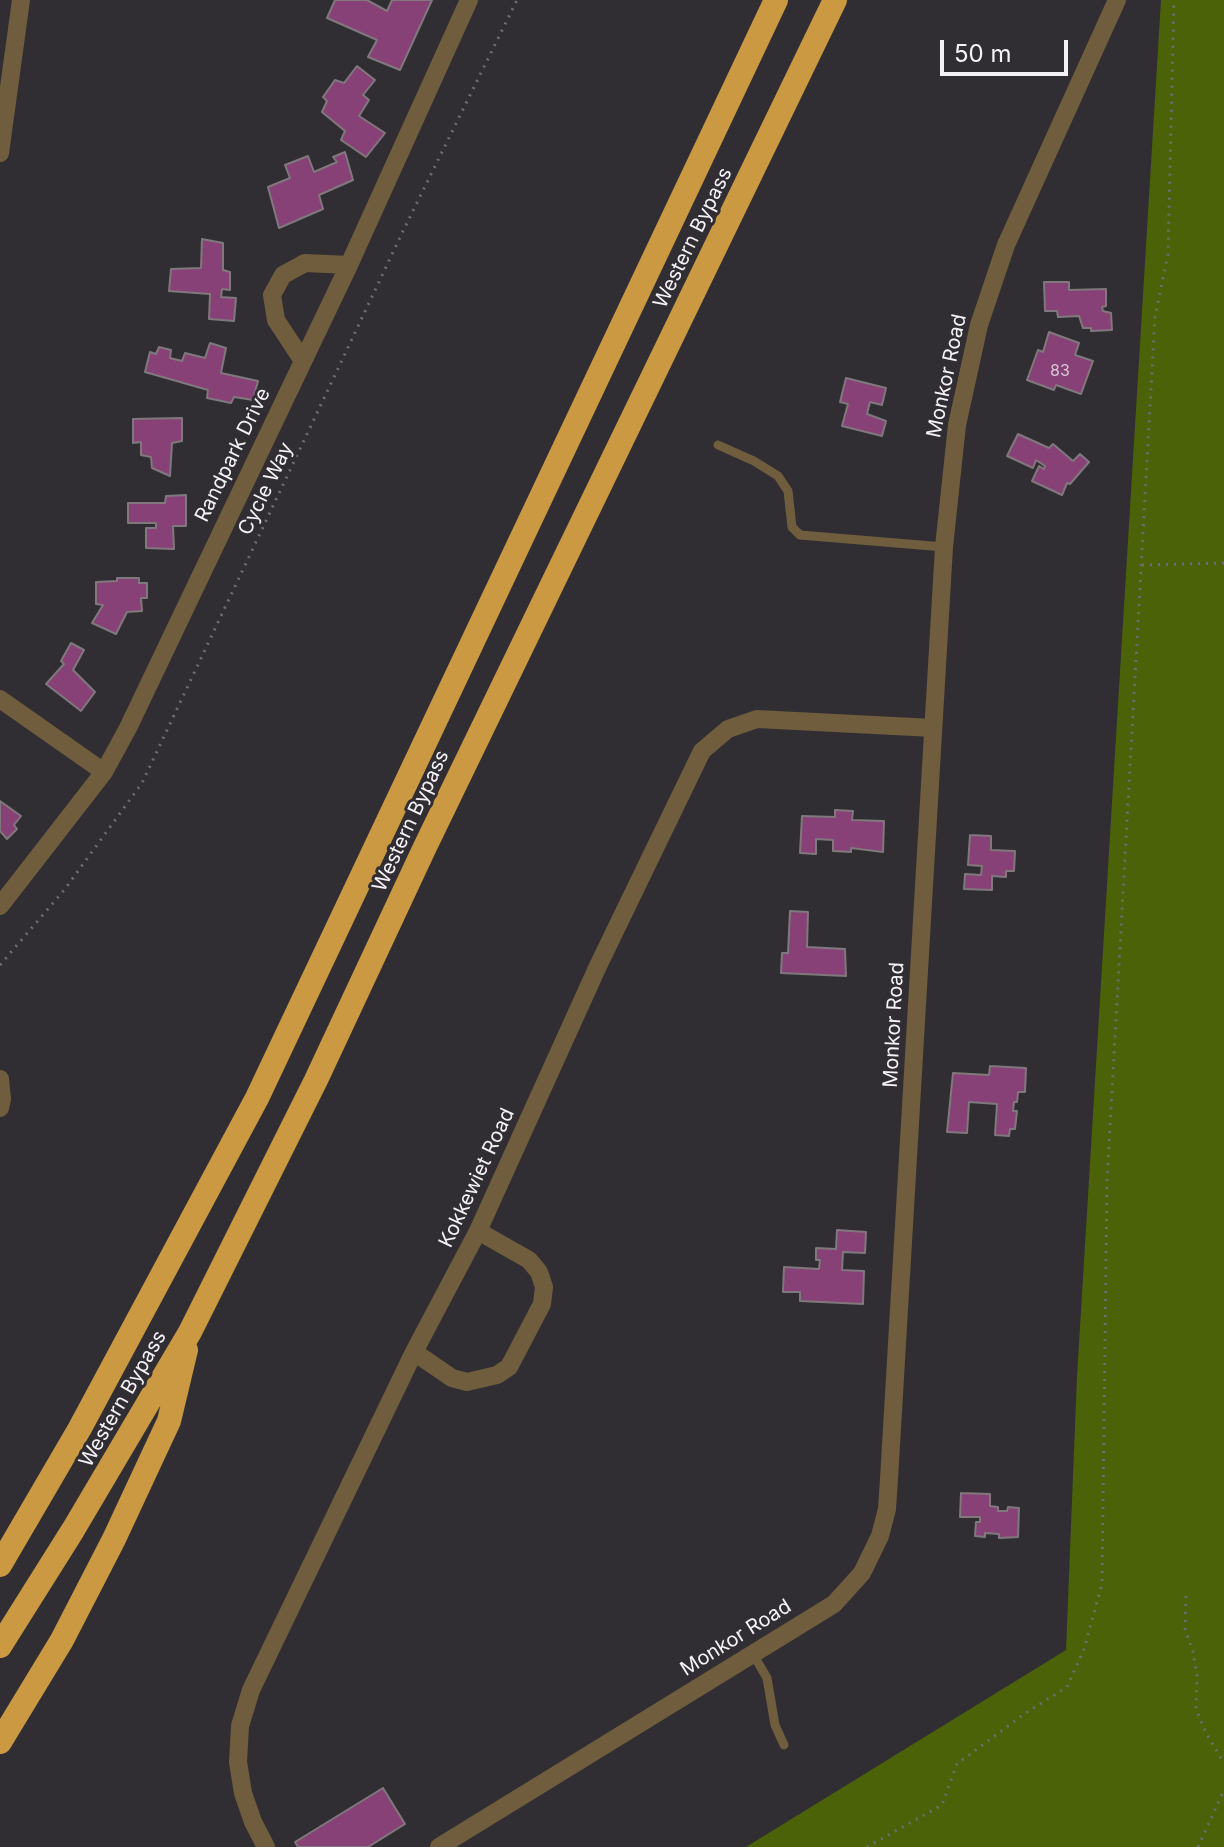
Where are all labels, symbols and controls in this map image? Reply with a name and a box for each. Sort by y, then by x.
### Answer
scale bar [944,24,1072,74]
text: 50 m [954,39,1012,68]
street label: Western Bypass [649,164,737,312]
street label: Monkor Road [922,312,972,440]
house number: 83 [1050,361,1070,381]
street label: Randpark Drive [190,384,276,526]
street label: Cycle Way [233,439,299,539]
street label: Western Bypass [368,746,454,896]
street label: Monkor Road [879,962,909,1088]
street label: Kokkewiet Road [434,1105,520,1251]
street label: Western Bypass [74,1327,172,1471]
street label: Monkor Road [676,1594,796,1682]

